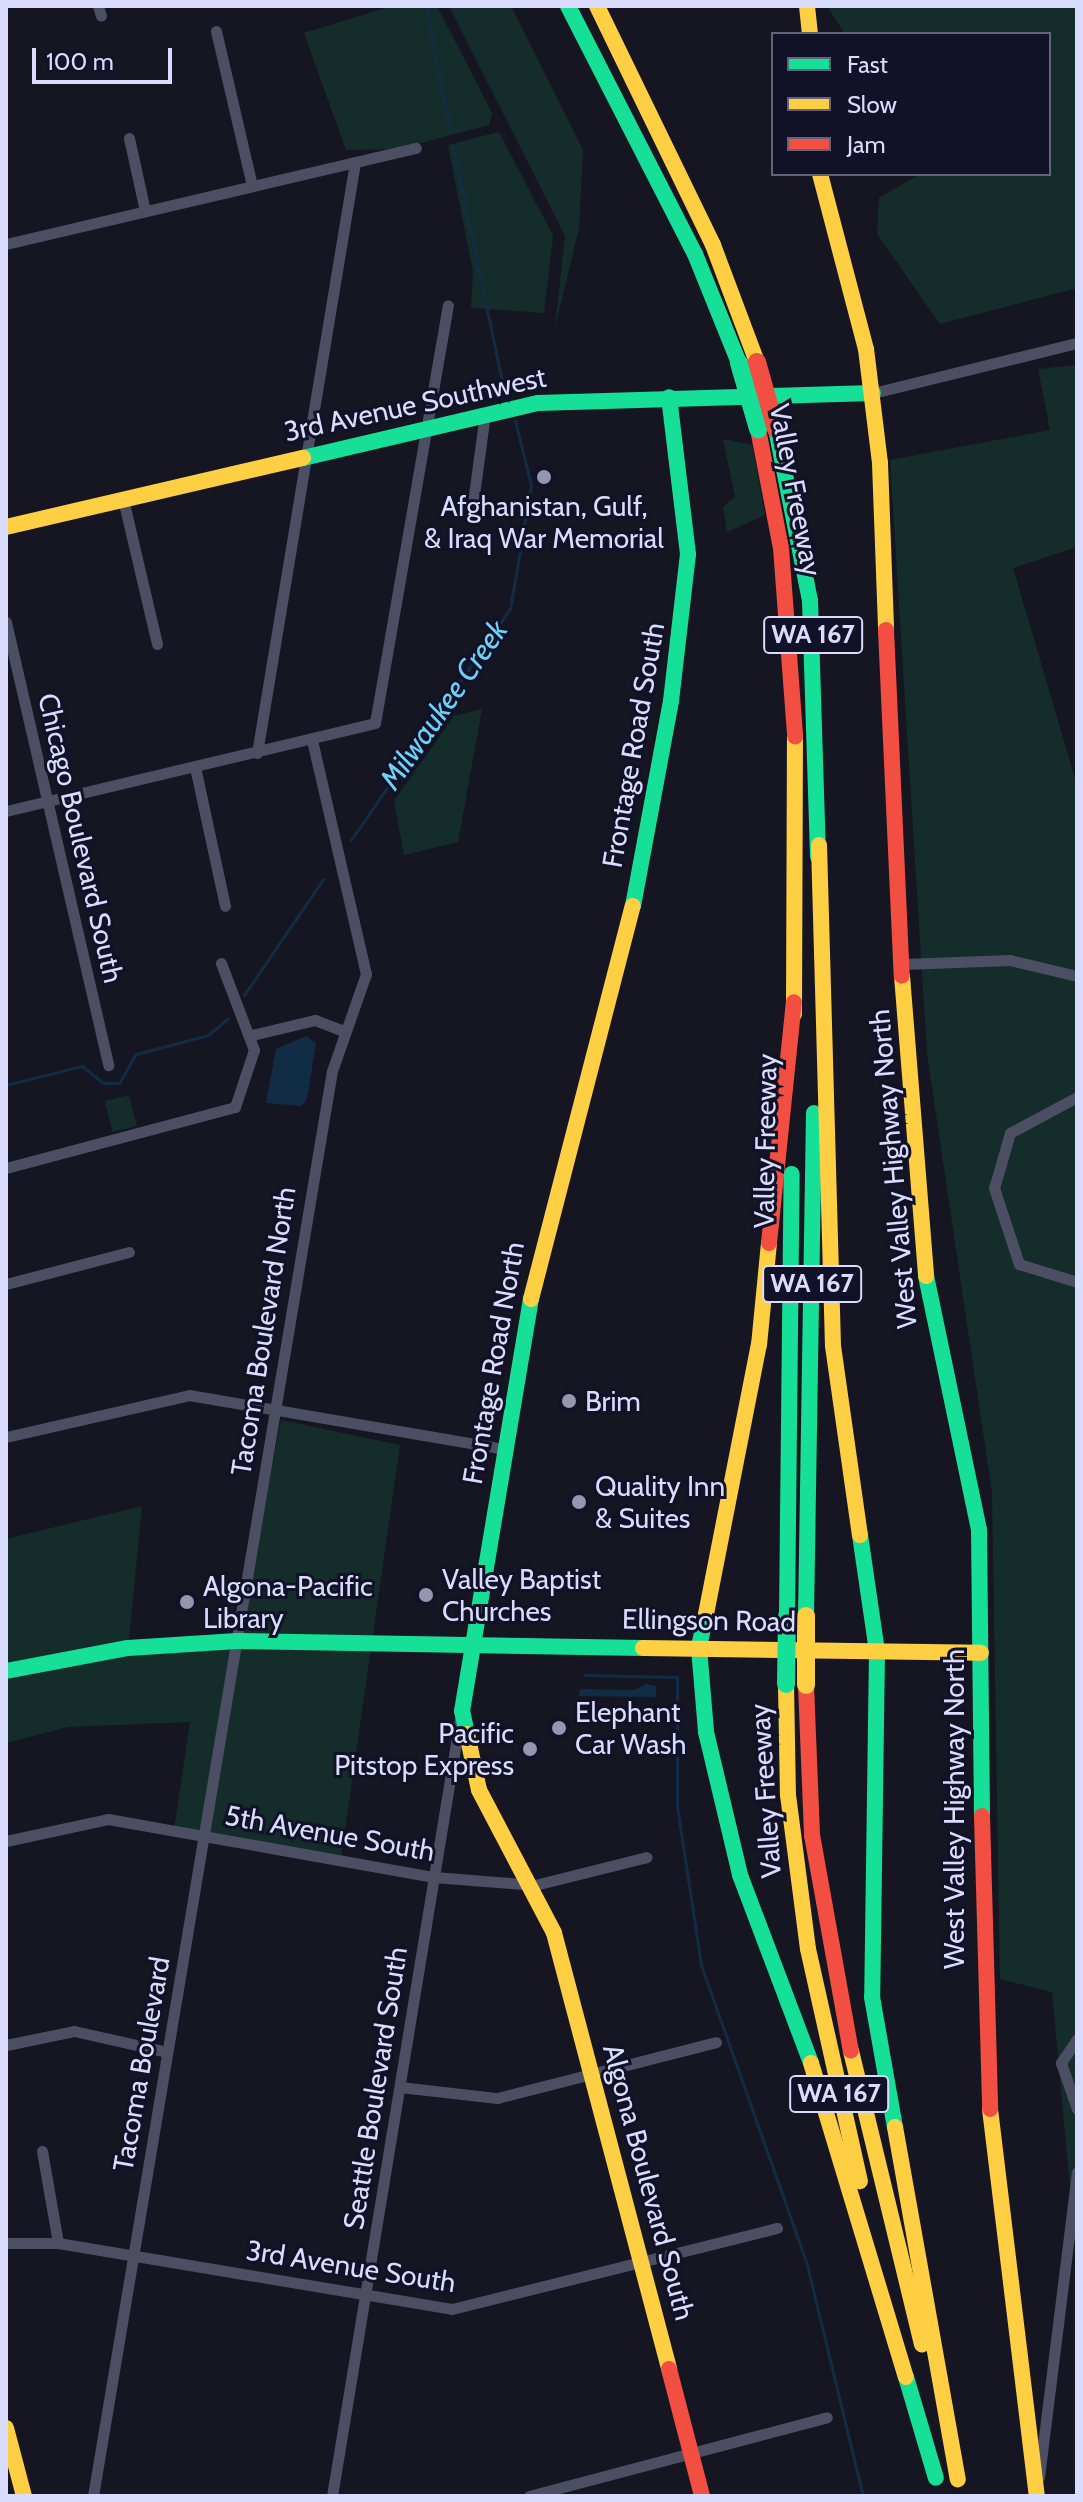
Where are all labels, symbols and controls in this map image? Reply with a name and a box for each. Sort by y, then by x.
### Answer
scale bar [36,32,176,82]
legend [771,32,1051,176]
text: 100 m [46,47,114,76]
text: Fast [847,50,888,79]
text: Slow [847,90,897,119]
text: Jam [847,130,885,159]
street label: 3rd Avenue Southwest [281,360,549,448]
street label: Valley Freeway [763,401,829,579]
marker: Afghanistan, Gulf, & Iraq War Memorial [535,468,553,486]
place label: Afghanistan, Gulf, & Iraq War Memorial [424,489,664,555]
road number: WA 167 [763,613,863,657]
water label: Milwaukee Creek [372,614,516,796]
street label: Frontage Road South [595,620,671,870]
street label: Chicago Boulevard South [31,690,131,986]
street label: West Valley Highway North [862,1008,924,1330]
street label: Valley Freeway [747,1053,783,1229]
street label: Tacoma Boulevard North [224,1184,302,1478]
street label: Frontage Road North [455,1239,531,1487]
road number: WA 167 [762,1262,862,1306]
place label: Brim [585,1384,641,1418]
marker: Brim [560,1392,578,1410]
place label: Quality Inn & Suites [595,1469,725,1535]
marker: Quality Inn & Suites [570,1493,588,1511]
place label: Valley Baptist Churches [442,1562,601,1628]
place label: Algona-Pacific Library [203,1569,373,1635]
marker: Valley Baptist Churches [417,1586,435,1604]
marker: Algona-Pacific Library [178,1593,196,1611]
street label: Ellingson Road [622,1602,796,1638]
street label: West Valley Highway North [937,1649,971,1969]
place label: Elephant Car Wash [575,1695,686,1761]
street label: Valley Freeway [742,1703,788,1879]
place label: Pacific Pitstop Express [334,1716,514,1782]
marker: Elephant Car Wash [550,1719,568,1737]
marker: Pacific Pitstop Express [521,1740,539,1758]
street label: 5th Avenue South [223,1798,437,1868]
street label: Seattle Boulevard South [336,1944,414,2232]
street label: Tacoma Boulevard [106,1954,176,2174]
street label: Algona Boulevard South [596,2040,702,2324]
road number: WA 167 [789,2072,889,2116]
street label: 3rd Avenue South [244,2233,458,2299]

